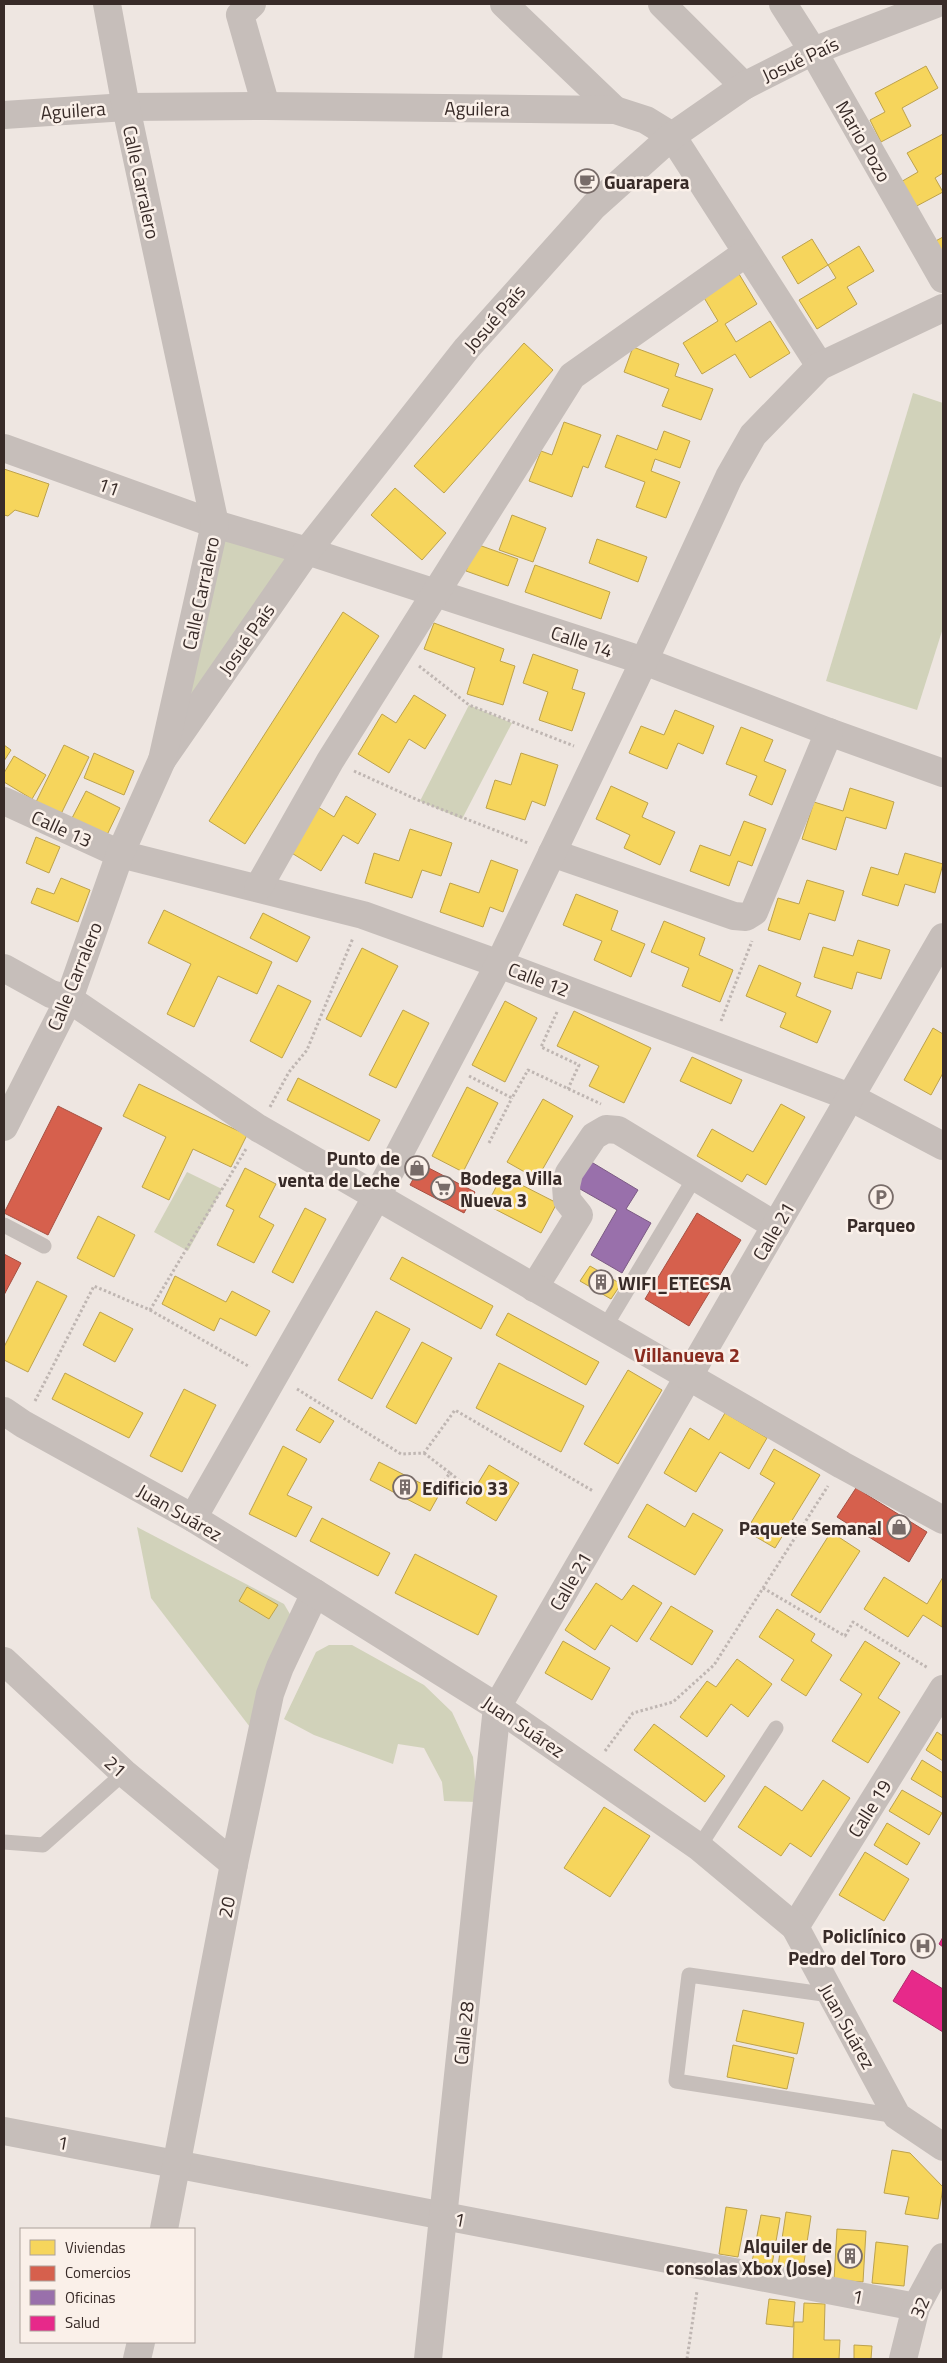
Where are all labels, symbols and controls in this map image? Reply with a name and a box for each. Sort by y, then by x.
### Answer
street label: Josué País [757,29,843,89]
street label: Aguilera [39,93,107,127]
street label: Aguilera [444,93,510,123]
street label: Mario Pozo [829,95,899,187]
street label: Calle Carralero [116,123,168,241]
place label: Guarapera [604,167,690,196]
cafe icon: Guarapera [574,168,600,194]
street label: Josué País [456,277,532,358]
street label: 11 [94,469,124,503]
street label: Calle Carralero [174,534,226,652]
street label: Josué País [211,597,281,681]
street label: Calle 14 [547,617,617,665]
street label: Calle 13 [27,802,97,854]
street label: Calle Carralero [39,917,109,1035]
street label: Calle 12 [504,954,574,1004]
place label: Punto de venta de Leche [278,1143,400,1194]
shop icon: Punto de venta de Leche [404,1155,430,1181]
place label: Bodega Villa Nueva 3 [460,1163,562,1214]
supermarket icon: Bodega Villa Nueva 3 [430,1175,456,1201]
parking icon: Parqueo [868,1184,894,1210]
street label: Calle 21 [745,1196,801,1266]
place label: Parqueo [847,1210,915,1239]
place label: WIFI_ETECSA [618,1268,732,1297]
building icon: WIFI_ETECSA [588,1269,614,1295]
district label: Villanueva 2 [634,1339,740,1370]
place label: Edificio 33 [422,1473,508,1502]
building icon: Edificio 33 [392,1474,418,1500]
street label: Juan Suárez [132,1476,228,1548]
place label: Paquete Semanal [739,1513,882,1542]
shop icon: Paquete Semanal [886,1514,912,1540]
street label: Calle 21 [542,1546,598,1616]
street label: Juan Suárez [477,1688,571,1764]
street label: 21 [98,1748,134,1784]
street label: Calle 19 [840,1773,898,1843]
street label: 20 [210,1894,242,1920]
place label: Policlínico Pedro del Toro [788,1921,906,1972]
hospital icon: Policlínico Pedro del Toro [910,1933,936,1959]
street label: Juan Suárez [813,1978,883,2074]
street label: Calle 28 [445,1999,481,2066]
street label: 1 [55,2127,71,2157]
street label: 1 [452,2204,468,2234]
legend [20,2228,195,2343]
place label: Alquiler de consolas Xbox (Jose) [666,2231,832,2282]
text: Viviendas [65,2236,126,2259]
building icon: Alquiler de consolas Xbox (Jose) [837,2243,863,2269]
text: Comercios [65,2261,131,2284]
street label: 1 [850,2281,866,2311]
text: Oficinas [65,2286,116,2309]
street label: 32 [901,2292,937,2322]
text: Salud [65,2311,100,2334]

